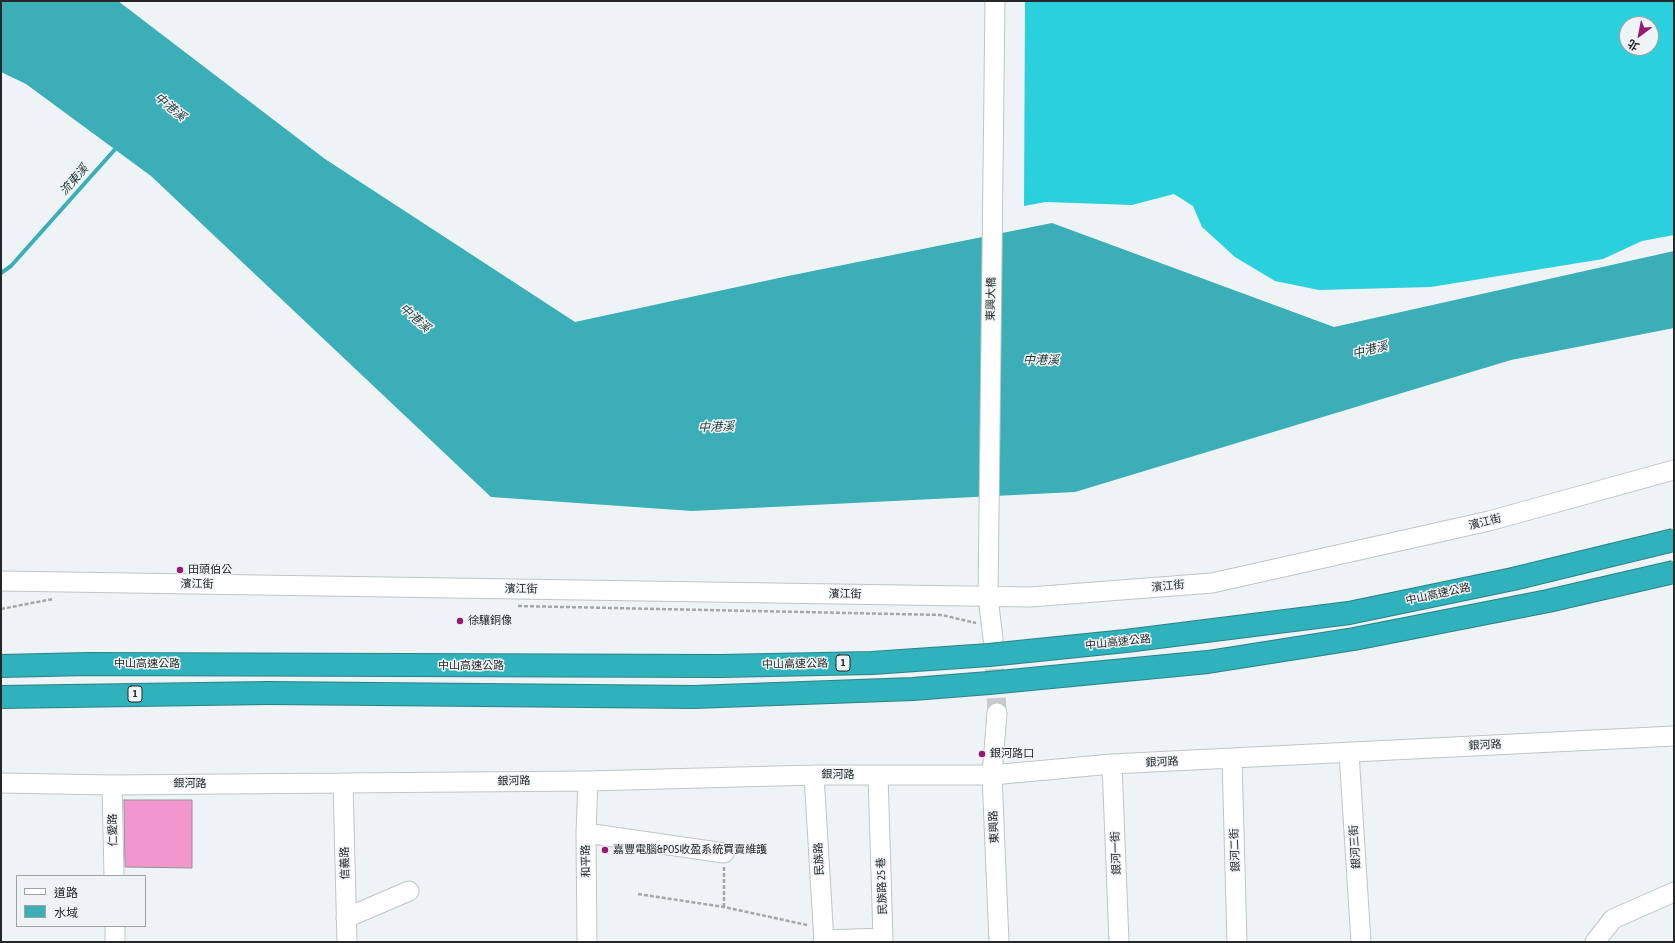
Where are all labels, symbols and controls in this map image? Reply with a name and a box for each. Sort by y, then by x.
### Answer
north arrow [1619,16,1659,56]
text: 北 [1625,37,1641,53]
water label: 中港溪 [151,90,189,124]
water label: 流東溪 [57,162,91,198]
street label: 東興大橋 [984,277,998,321]
water label: 中港溪 [397,301,433,335]
water label: 中港溪 [1351,339,1389,361]
water label: 中港溪 [1023,353,1059,367]
water label: 中港溪 [698,419,734,435]
street label: 濱江街 [1467,512,1503,532]
place label: 田頭伯公 [188,563,232,577]
marker: 田頭伯公 [175,565,185,575]
street label: 濱江街 [180,577,214,591]
street label: 濱江街 [1151,578,1185,594]
street label: 中山高速公路 [1404,581,1472,607]
street label: 濱江街 [504,582,538,596]
street label: 濱江街 [828,587,862,601]
place label: 徐驤銅像 [468,614,512,628]
marker: 徐驤銅像 [455,616,465,626]
street label: 中山高速公路 [1084,632,1152,652]
road number: 1 [836,655,850,671]
street label: 中山高速公路 [114,657,180,671]
street label: 中山高速公路 [762,657,828,671]
street label: 中山高速公路 [438,659,504,673]
road number: 1 [128,686,142,702]
street label: 銀河路 [1468,738,1502,752]
place label: 銀河路口 [990,747,1034,761]
marker: 銀河路口 [977,749,987,759]
street label: 銀河路 [1145,755,1179,769]
street label: 銀河路 [822,768,854,782]
street label: 銀河路 [497,774,531,788]
street label: 銀河路 [174,777,206,791]
street label: 東興路 [987,810,1001,844]
street label: 仁愛路 [106,813,120,847]
street label: 銀河三街 [1347,825,1363,869]
street label: 銀河二街 [1228,828,1242,872]
street label: 銀河一街 [1109,831,1123,875]
street label: 民族路 [812,842,826,876]
place label: 嘉豐電腦&POS收盈系統買賣維護 [613,843,767,857]
street label: 和平路 [579,844,593,878]
marker: 嘉豐電腦&POS收盈系統買賣維護 [600,845,610,855]
street label: 信義路 [338,846,352,880]
street label: 民族路 25 巷 [874,857,890,915]
legend [16,875,146,927]
text: 道路 [54,886,78,900]
text: 水域 [54,906,78,920]

